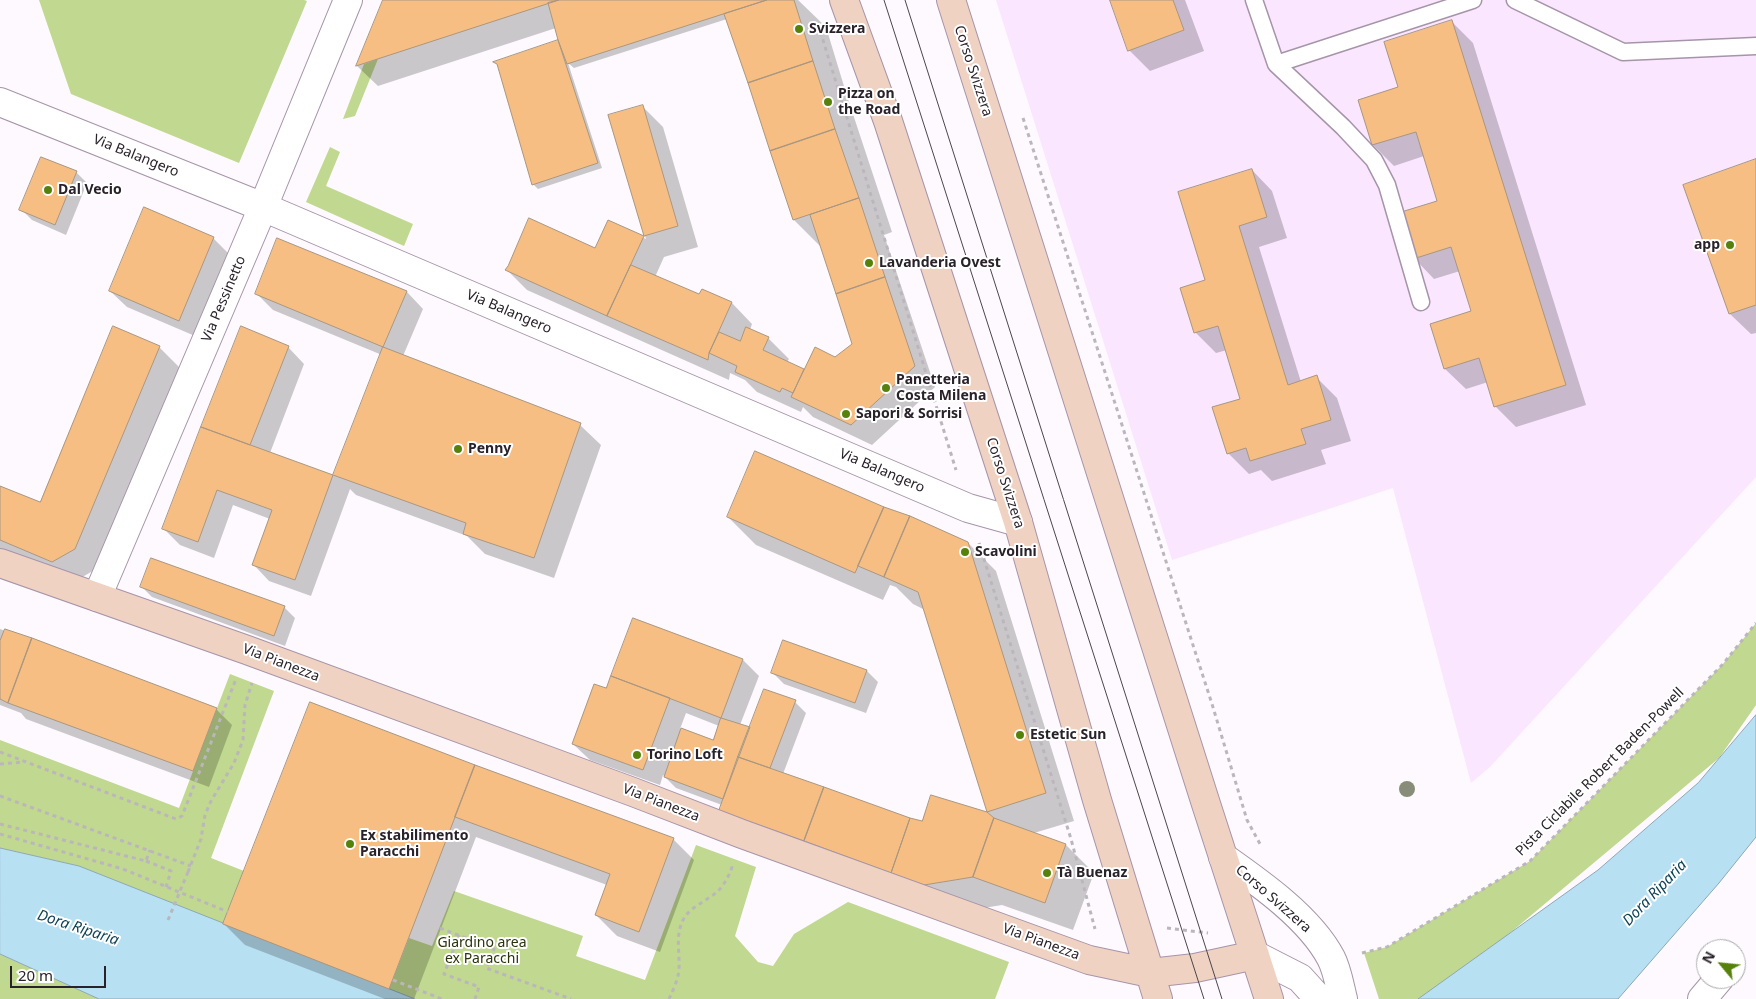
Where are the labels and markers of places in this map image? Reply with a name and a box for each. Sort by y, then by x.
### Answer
place label: Svizzera [809,21,865,37]
marker: Svizzera [793,23,805,35]
place label: Pizza on the Road [838,86,900,118]
marker: Pizza on the Road [822,96,834,108]
place label: Dal Vecio [58,182,122,198]
marker: Dal Vecio [42,184,54,196]
place label: app [1694,237,1720,253]
marker: app [1724,239,1736,251]
place label: Lavanderia Ovest [879,255,1001,271]
marker: Lavanderia Ovest [863,257,875,269]
place label: Panetteria Costa Milena [896,372,986,404]
marker: Panetteria Costa Milena [880,382,892,394]
place label: Sapori & Sorrisi [856,406,962,422]
marker: Sapori & Sorrisi [840,408,852,420]
place label: Penny [468,441,511,457]
marker: Penny [452,443,464,455]
place label: Scavolini [975,544,1037,560]
marker: Scavolini [959,546,971,558]
place label: Estetic Sun [1030,727,1106,743]
marker: Estetic Sun [1014,729,1026,741]
place label: Torino Loft [647,747,723,763]
marker: Torino Loft [631,749,643,761]
place label: Ex stabilimento Paracchi [360,828,468,860]
marker: Ex stabilimento Paracchi [344,838,356,850]
place label: Tà Buenaz [1057,865,1127,881]
marker: Tà Buenaz [1041,867,1053,879]

